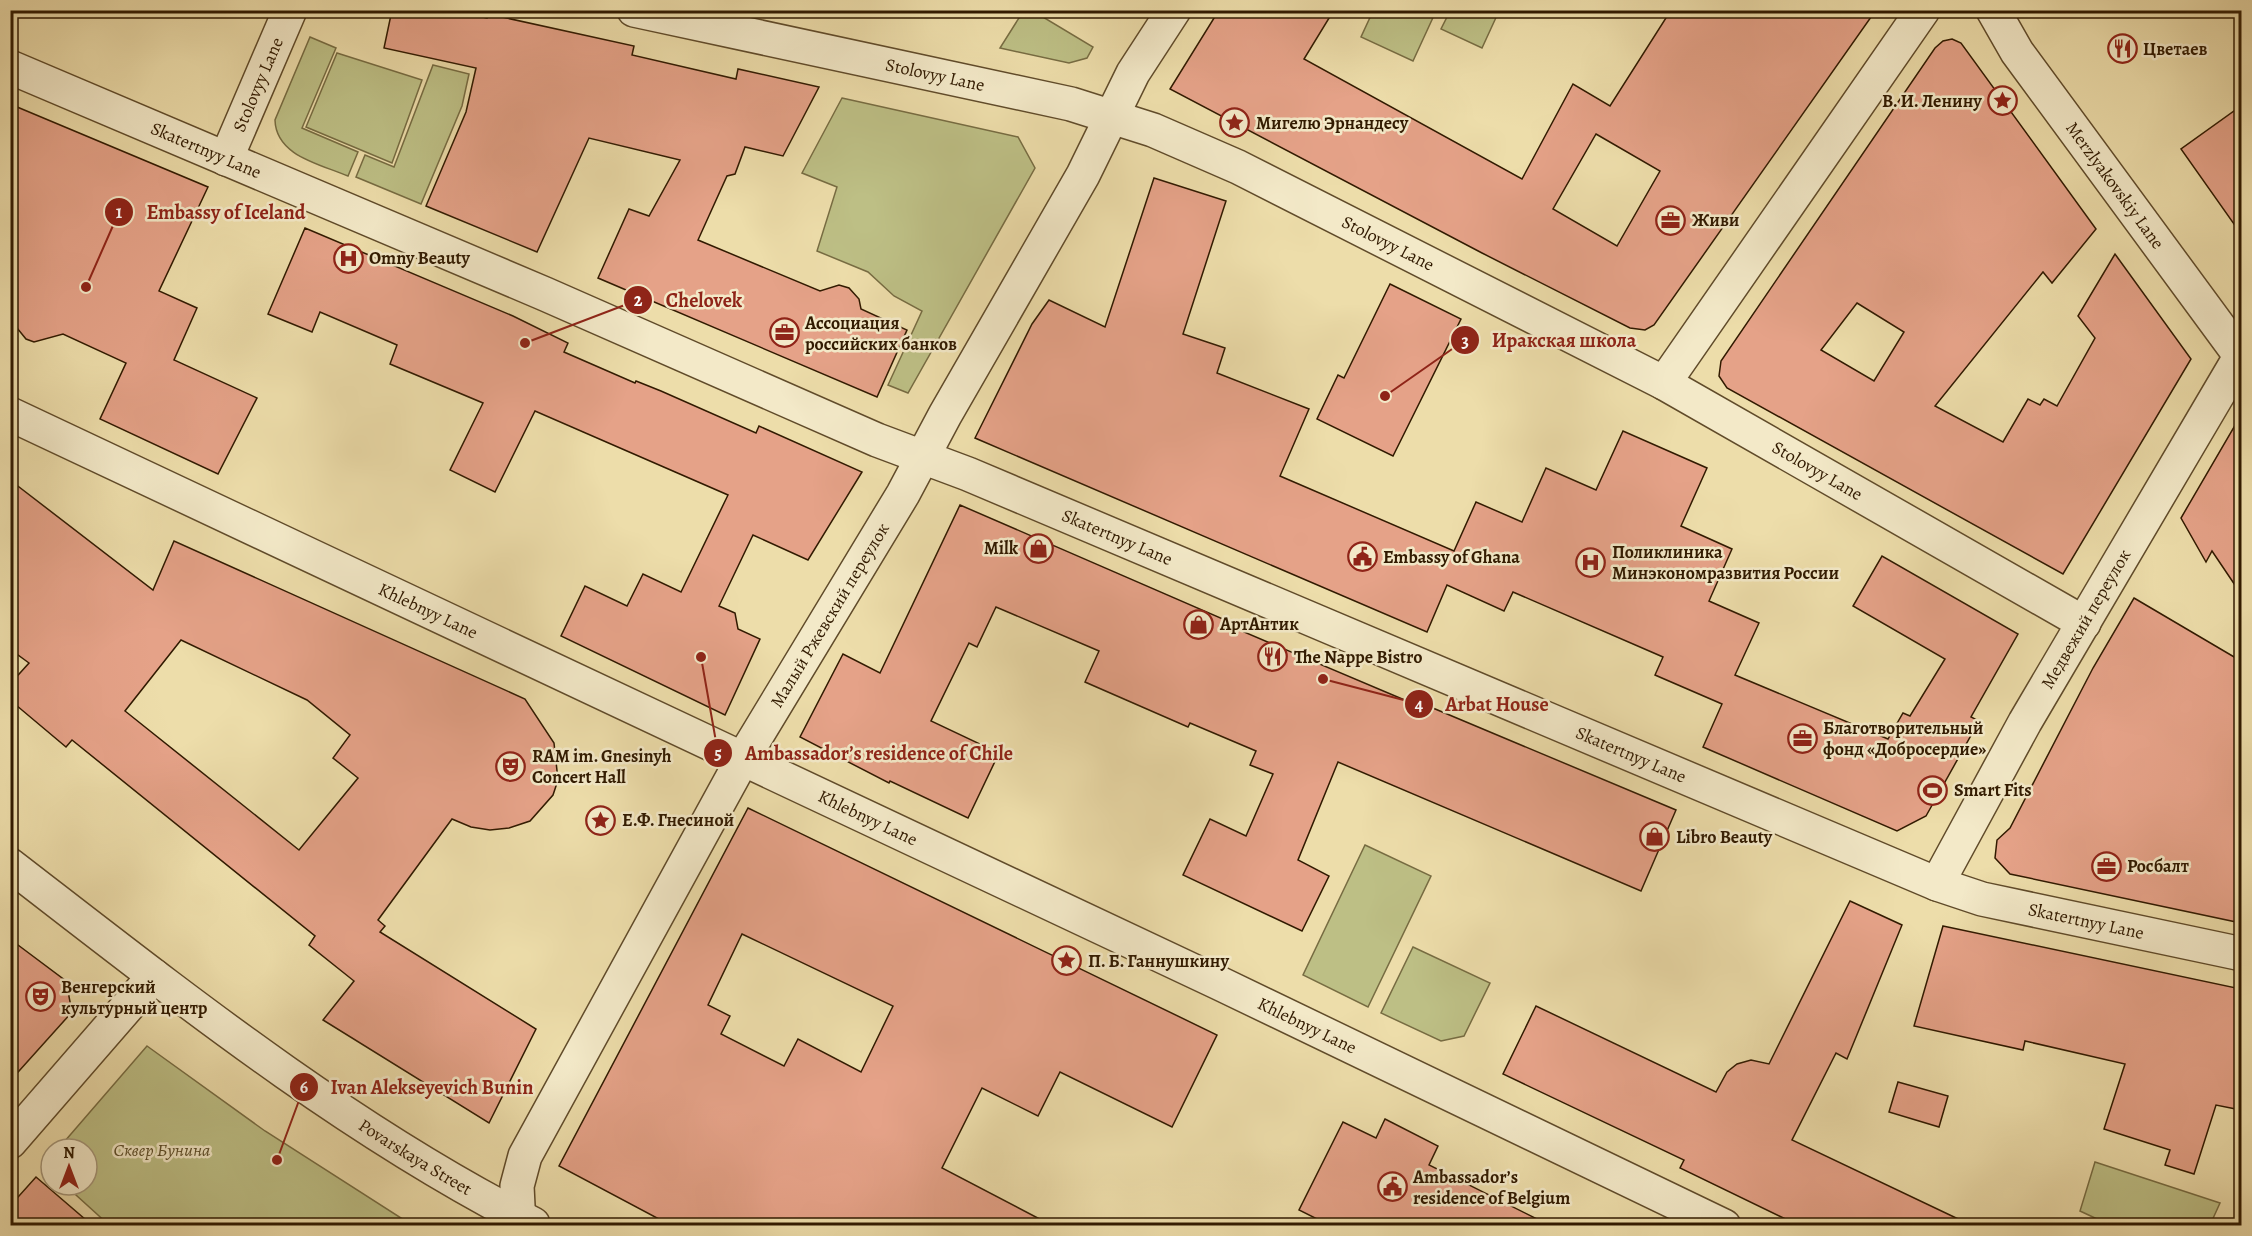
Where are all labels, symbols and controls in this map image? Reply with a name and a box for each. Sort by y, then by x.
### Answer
restaurant icon: Цветаев [2106,33,2138,65]
street label: Stolovyy Lane [227,34,289,136]
place label: Цветаев [2143,37,2208,61]
street label: Stolovyy Lane [883,52,987,97]
place icon: В. И. Ленину [1987,85,2019,117]
place label: В. И. Ленину [1882,89,1982,113]
place icon: Мигелю Эрнандесу [1219,107,1251,139]
place label: Мигелю Эрнандесу [1256,111,1409,135]
street label: Skatertnyy Lane [147,116,265,184]
street label: Merzlyakovskiy Lane [2060,117,2170,254]
callout: Embassy of Iceland [104,193,317,231]
text: Embassy of Iceland [146,199,306,226]
text: 1 [116,200,123,224]
office icon: Живи [1655,204,1687,236]
place label: Живи [1692,208,1740,232]
street label: Stolovyy Lane [1338,210,1438,277]
hospital icon: Omny Beauty [332,242,364,274]
place label: Omny Beauty [369,246,470,270]
callout: Chelovek [623,281,754,319]
text: Chelovek [666,287,743,314]
text: 2 [634,288,643,312]
place label: Ассоциация российских банков [804,311,957,356]
office icon: Ассоциация российских банков [768,317,800,349]
callout: Иракская школа [1450,321,1649,359]
text: Иракская школа [1492,327,1637,354]
text: 3 [1461,329,1469,353]
street label: Stolovyy Lane [1768,435,1867,506]
street label: Skatertnyy Lane [1058,503,1176,571]
street label: Малый Ржевский переулок [765,518,895,712]
shop icon: Milk [1023,532,1055,564]
place label: Milk [984,536,1019,560]
place label: Поликлиника Минэкономразвития России [1612,540,1839,585]
public building icon: Embassy of Ghana [1346,541,1378,573]
place label: Embassy of Ghana [1383,545,1520,569]
street label: Медвежий переулок [2035,545,2136,693]
hospital icon: Поликлиника Минэкономразвития России [1575,546,1607,578]
street label: Khlebnyy Lane [374,577,482,644]
shop icon: АртАнтик [1183,608,1215,640]
place label: АртАнтик [1219,612,1299,636]
restaurant icon: The Nappe Bistro [1257,641,1289,673]
place label: The Nappe Bistro [1294,645,1422,669]
callout: Arbat House [1404,685,1561,723]
text: Arbat House [1444,691,1549,718]
text: 4 [1415,692,1424,716]
place label: Благотворительный фонд «Добросердие» [1823,716,1986,761]
street label: Skatertnyy Lane [1572,721,1690,789]
office icon: Благотворительный фонд «Добросердие» [1786,722,1818,754]
callout: Ambassador’s residence of Chile [703,734,1025,772]
text: Ambassador’s residence of Chile [744,740,1013,767]
text: 5 [714,741,722,765]
place label: RAM im. Gnesinyh Concert Hall [532,744,672,789]
theatre icon: RAM im. Gnesinyh Concert Hall [495,750,527,782]
sports icon: Smart Fits [1917,774,1949,806]
place label: Smart Fits [1954,778,2032,802]
street label: Khlebnyy Lane [814,784,921,851]
place icon: Е.Ф. Гнесиной [585,804,617,836]
place label: Е.Ф. Гнесиной [622,808,734,832]
shop icon: Libro Beauty [1639,821,1671,853]
place label: Libro Beauty [1676,825,1773,849]
office icon: Росбалт [2090,850,2122,882]
place label: Росбалт [2127,854,2189,878]
street label: Skatertnyy Lane [2026,897,2146,945]
place icon: П. Б. Ганнушкину [1051,945,1083,977]
place label: П. Б. Ганнушкину [1088,949,1229,973]
place label: Венгерский культурный центр [61,975,208,1020]
theatre icon: Венгерский культурный центр [24,981,56,1013]
street label: Khlebnyy Lane [1254,991,1361,1059]
callout: Ivan Alekseyevich Bunin [289,1068,546,1106]
text: Ivan Alekseyevich Bunin [331,1074,533,1101]
text: 6 [300,1075,308,1099]
street label: Povarskaya Street [354,1113,476,1201]
north arrow [39,1137,99,1197]
park label: Сквер Бунина [114,1138,210,1162]
text: N [63,1142,75,1164]
place label: Ambassador’s residence of Belgium [1412,1165,1570,1210]
public building icon: Ambassador’s residence of Belgium [1376,1171,1408,1203]

